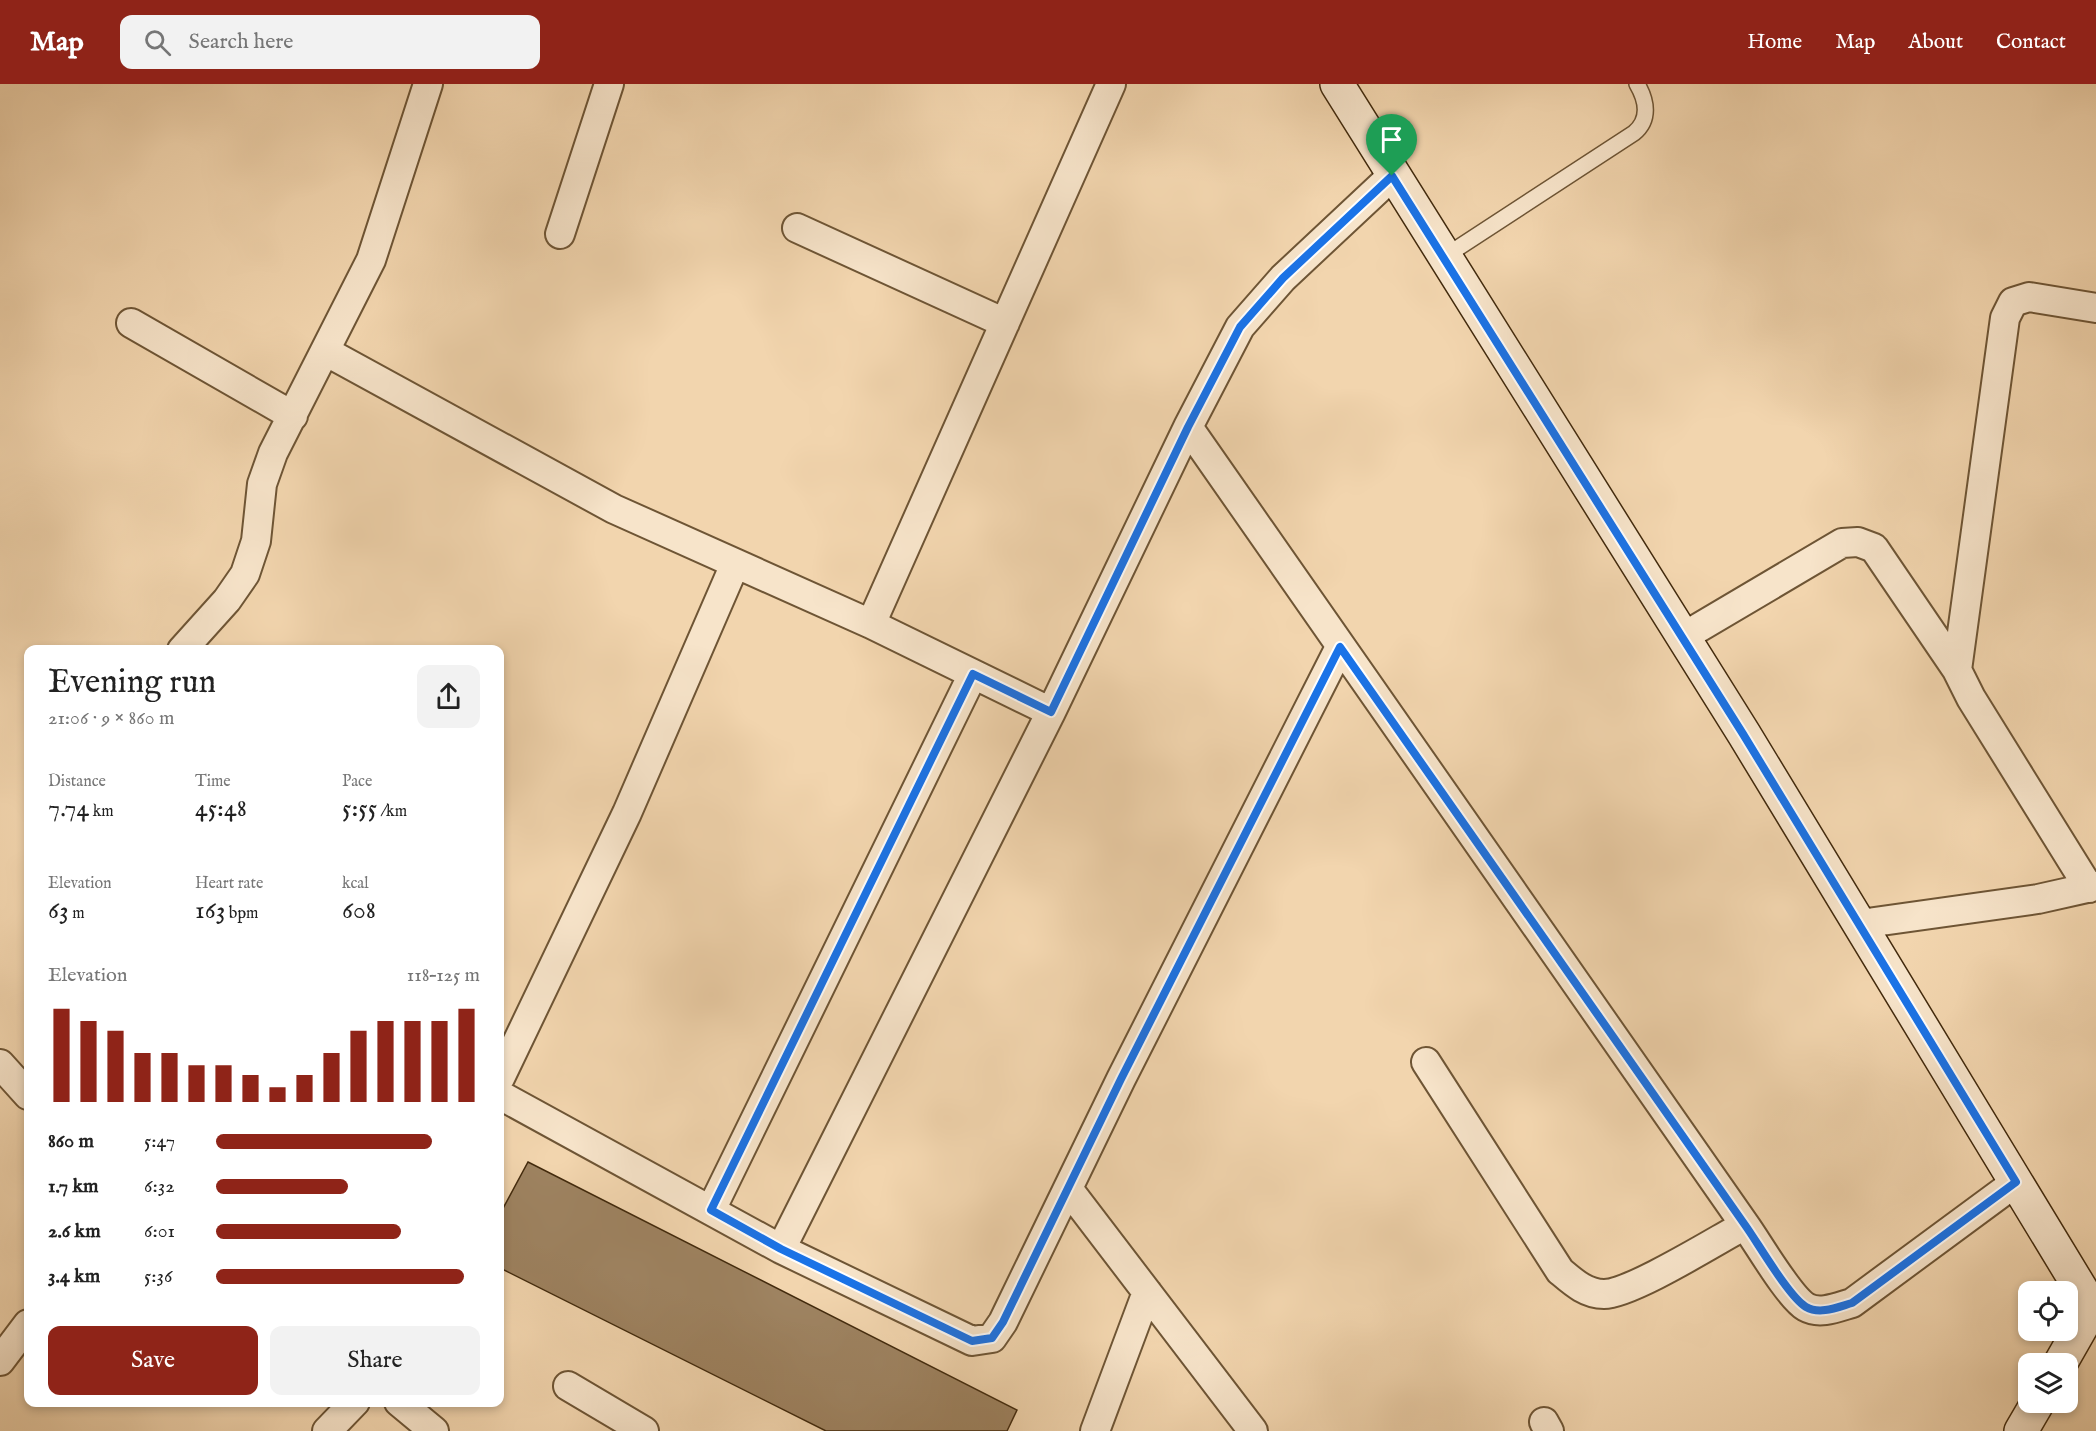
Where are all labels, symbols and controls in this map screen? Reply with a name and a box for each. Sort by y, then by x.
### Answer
search box [120,15,540,69]
text: Map [30,25,84,60]
icon: search [141,26,174,59]
text: Search here [189,28,293,56]
text: Home [1747,29,1802,56]
text: Map [1835,29,1875,56]
text: About [1908,29,1963,56]
text: Contact [1996,29,2066,56]
pin [1366,114,1417,176]
icon: arrive [1375,123,1408,156]
text: Evening run [48,662,216,704]
button: share [417,665,480,728]
text: 21:06 · 9 × 860 m [48,706,174,731]
text: Distance [48,772,106,792]
text: Time [195,772,231,792]
text: Pace [342,772,372,792]
text: 7.74 [48,792,89,825]
text: 45:48 [195,792,247,825]
text: 5:55 [342,792,377,825]
text: km [89,802,114,822]
text: /km [377,802,407,822]
text: Elevation [48,874,111,894]
text: Heart rate [195,874,263,894]
text: kcal [342,874,369,894]
text: 63 [48,894,69,927]
text: 163 [195,894,225,927]
text: 608 [342,894,376,927]
text: m [69,904,85,924]
text: bpm [225,904,258,924]
text: Elevation [48,963,127,988]
text: 118–125 m [407,963,480,988]
text: 860 m [48,1129,94,1154]
text: 5:47 [144,1129,175,1154]
text: 1.7 km [48,1174,99,1199]
text: 6:32 [144,1174,175,1199]
text: 2.6 km [48,1219,101,1244]
text: 6:01 [144,1219,175,1244]
text: 3.4 km [48,1264,100,1289]
text: 5:36 [144,1264,172,1289]
map controls [2018,1281,2078,1413]
button: locate [2018,1281,2078,1341]
button: Save [48,1326,258,1395]
button: Share [270,1326,480,1395]
button: layers [2018,1353,2078,1413]

